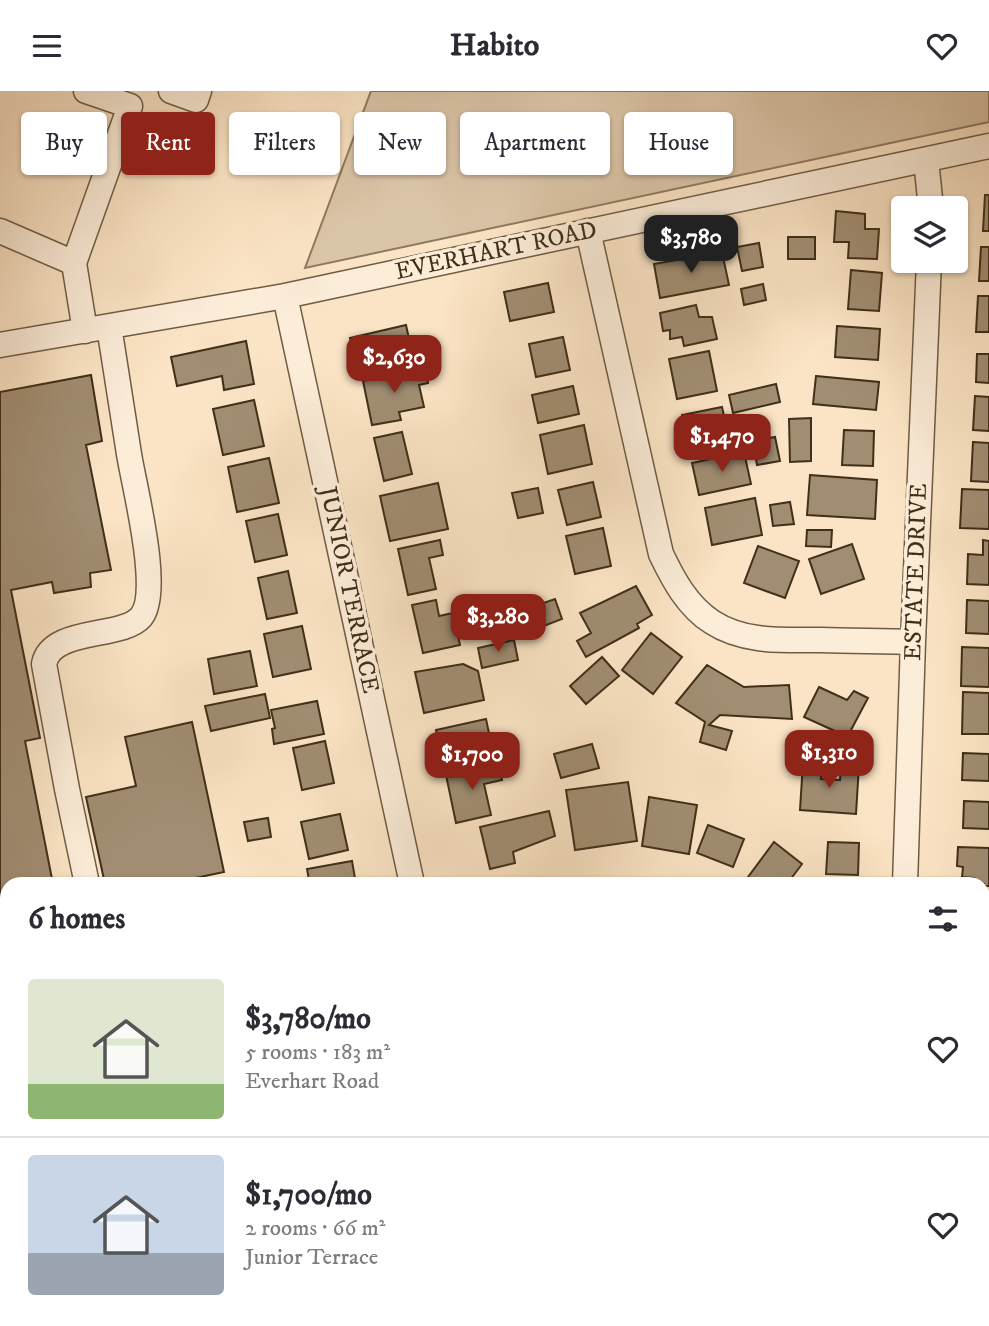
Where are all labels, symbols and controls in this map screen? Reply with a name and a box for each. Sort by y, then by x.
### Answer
text: Habito [450,26,539,66]
icon: menu [28,27,66,65]
icon: heart [923,27,961,65]
chip: Buy [21,112,107,175]
chip: Rent [121,112,215,175]
chip: Filters [229,112,340,175]
chip: New [354,112,446,175]
chip: Apartment [460,112,610,175]
chip: House [624,112,733,175]
map controls [891,196,968,273]
button: layers [891,196,968,273]
street label: EVERHART ROAD [392,215,600,287]
pin: $3,780 [634,215,748,275]
text: $3,780 [660,223,722,252]
pin: $2,630 [337,335,451,395]
text: $2,630 [362,343,426,372]
pin: $1,470 [665,415,779,474]
text: $1,470 [690,422,754,451]
street label: JUNIOR TERRACE [312,482,386,696]
street label: ESTATE DRIVE [898,483,934,661]
pin: $3,280 [441,595,555,654]
text: $3,280 [467,602,529,631]
pin: $1,310 [772,731,886,790]
pin: $1,700 [415,733,529,792]
text: $1,310 [801,738,857,767]
text: $1,700 [441,740,503,769]
icon: filters [924,900,962,938]
text: 6 homes [28,901,125,938]
text: $3,780/mo [245,1001,371,1038]
icon: home [84,1007,168,1091]
icon: heart [924,1030,962,1068]
text: 5 rooms · 183 m² [245,1038,390,1067]
text: Everhart Road [245,1067,379,1096]
text: $1,700/mo [245,1177,372,1214]
icon: home [84,1183,168,1267]
icon: heart [924,1206,962,1244]
text: 2 rooms · 66 m² [245,1214,385,1243]
text: Junior Terrace [245,1243,378,1272]

